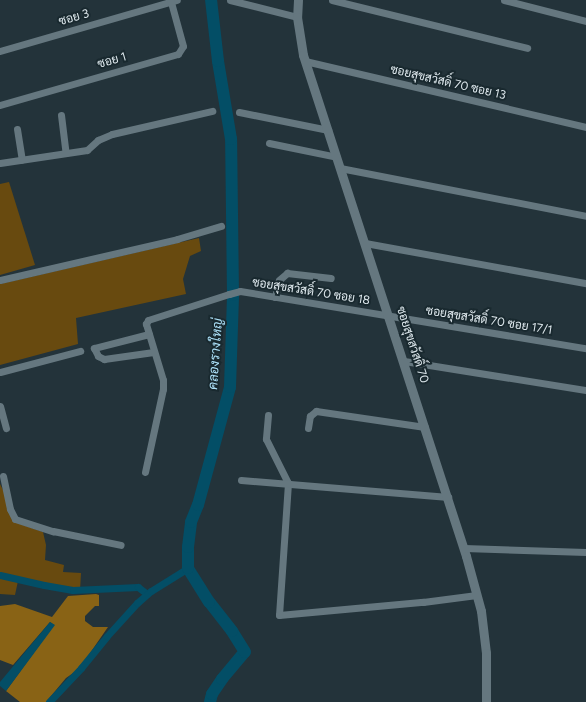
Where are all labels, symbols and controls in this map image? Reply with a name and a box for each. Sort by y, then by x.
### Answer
street label: ซอย 3 [57,7,91,29]
street label: ซอย 1 [96,50,128,72]
street label: ซอยสุขสวัสดิ์ 70 ซอย 13 [389,63,507,103]
street label: ซอยสุขสวัสดิ์ 70 ซอย 18 [251,276,371,308]
street label: ซอยสุขสวัสดิ์ 70 ซอย 17/1 [425,304,553,338]
street label: ซอยสุขสวัสดิ์ 70 [393,305,431,385]
water label: คลองรางใหญ่ [206,318,226,390]

